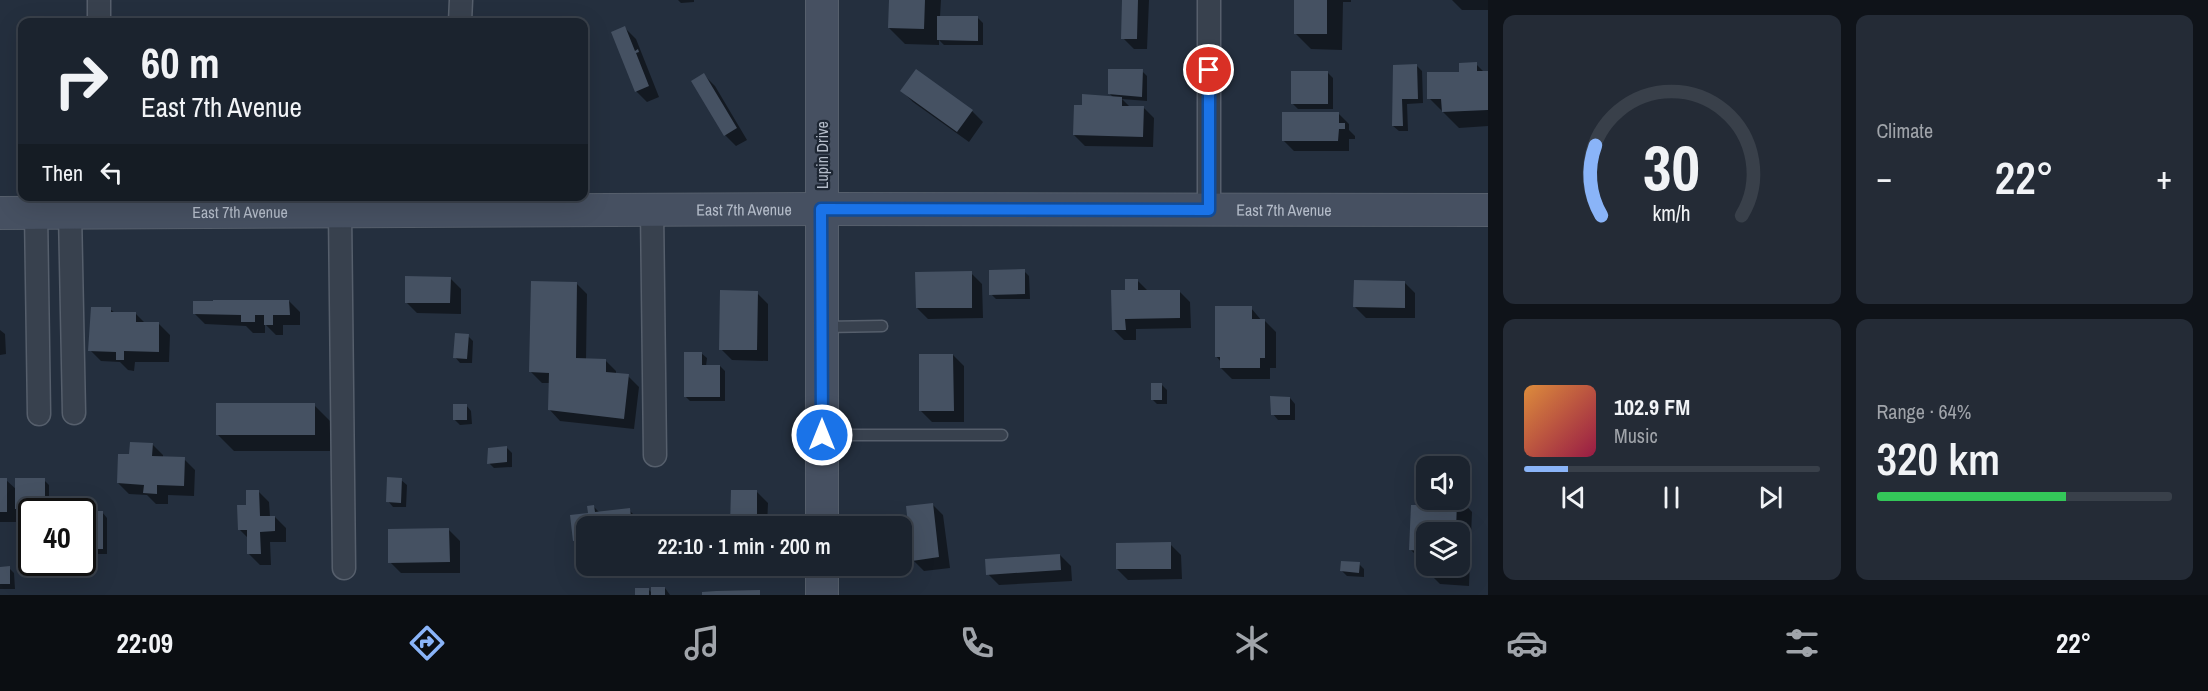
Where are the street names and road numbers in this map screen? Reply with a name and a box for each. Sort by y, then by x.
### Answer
street label: Lupin Drive [811,121,833,189]
street label: East 7th Avenue [696,198,792,221]
street label: East 7th Avenue [1236,199,1332,221]
street label: East 7th Avenue [192,201,288,223]

